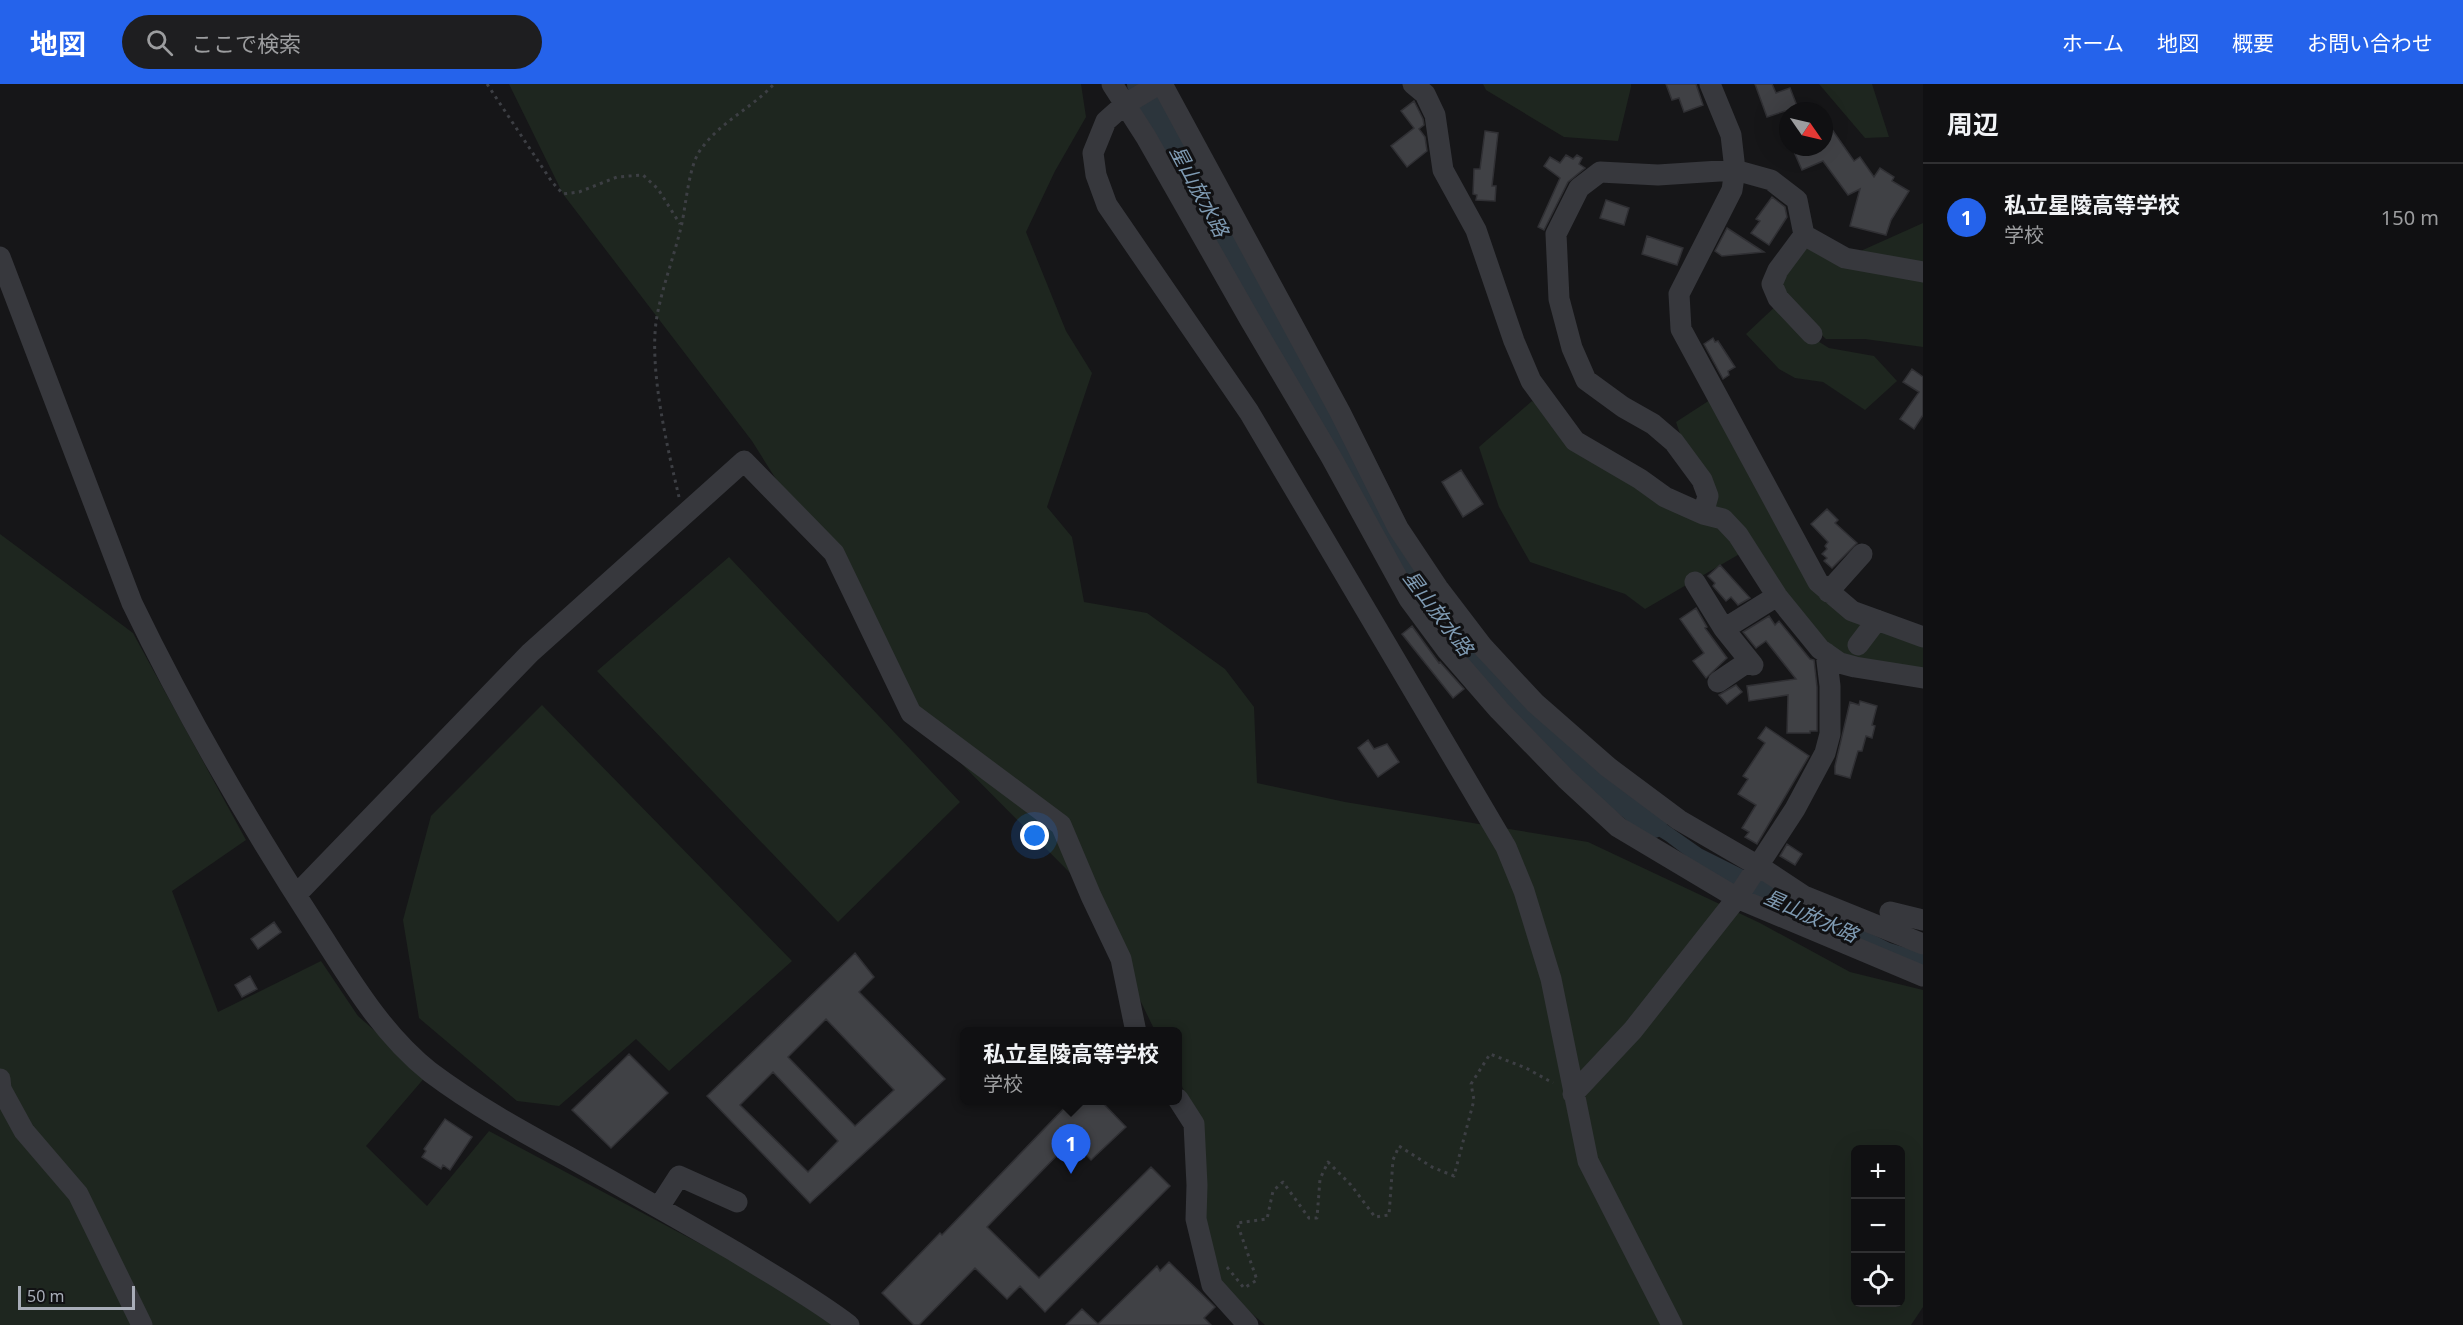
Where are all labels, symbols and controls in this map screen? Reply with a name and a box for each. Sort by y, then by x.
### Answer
search box [122,15,542,69]
text: 地図 [30,24,86,62]
icon: search [143,26,176,59]
text: ここで検索 [191,28,301,58]
text: ホーム [2062,29,2124,57]
text: 地図 [2157,29,2199,57]
text: 概要 [2232,29,2274,57]
text: お問い合わせ [2307,29,2433,57]
north arrow [1779,102,1833,156]
text: 周辺 [1947,106,1999,142]
water label: 星山放水路 [1164,140,1236,243]
text: 私立星陵高等学校 [2004,189,2180,219]
text: 1 [1961,204,1972,231]
text: 150 m [2381,204,2439,231]
text: 学校 [2004,221,2044,248]
water label: 星山放水路 [1398,565,1480,662]
your location [1020,821,1049,850]
water label: 星山放水路 [1760,883,1864,949]
popup [960,1027,1182,1105]
text: 私立星陵高等学校 [983,1038,1159,1068]
text: 学校 [983,1070,1023,1097]
pin: 1 [1052,1124,1090,1174]
map controls [1851,1145,1905,1307]
button: + [1851,1145,1905,1199]
button: − [1851,1199,1905,1253]
button: locate [1851,1253,1905,1307]
scale bar [18,1283,135,1310]
text: 50 m [27,1285,64,1307]

